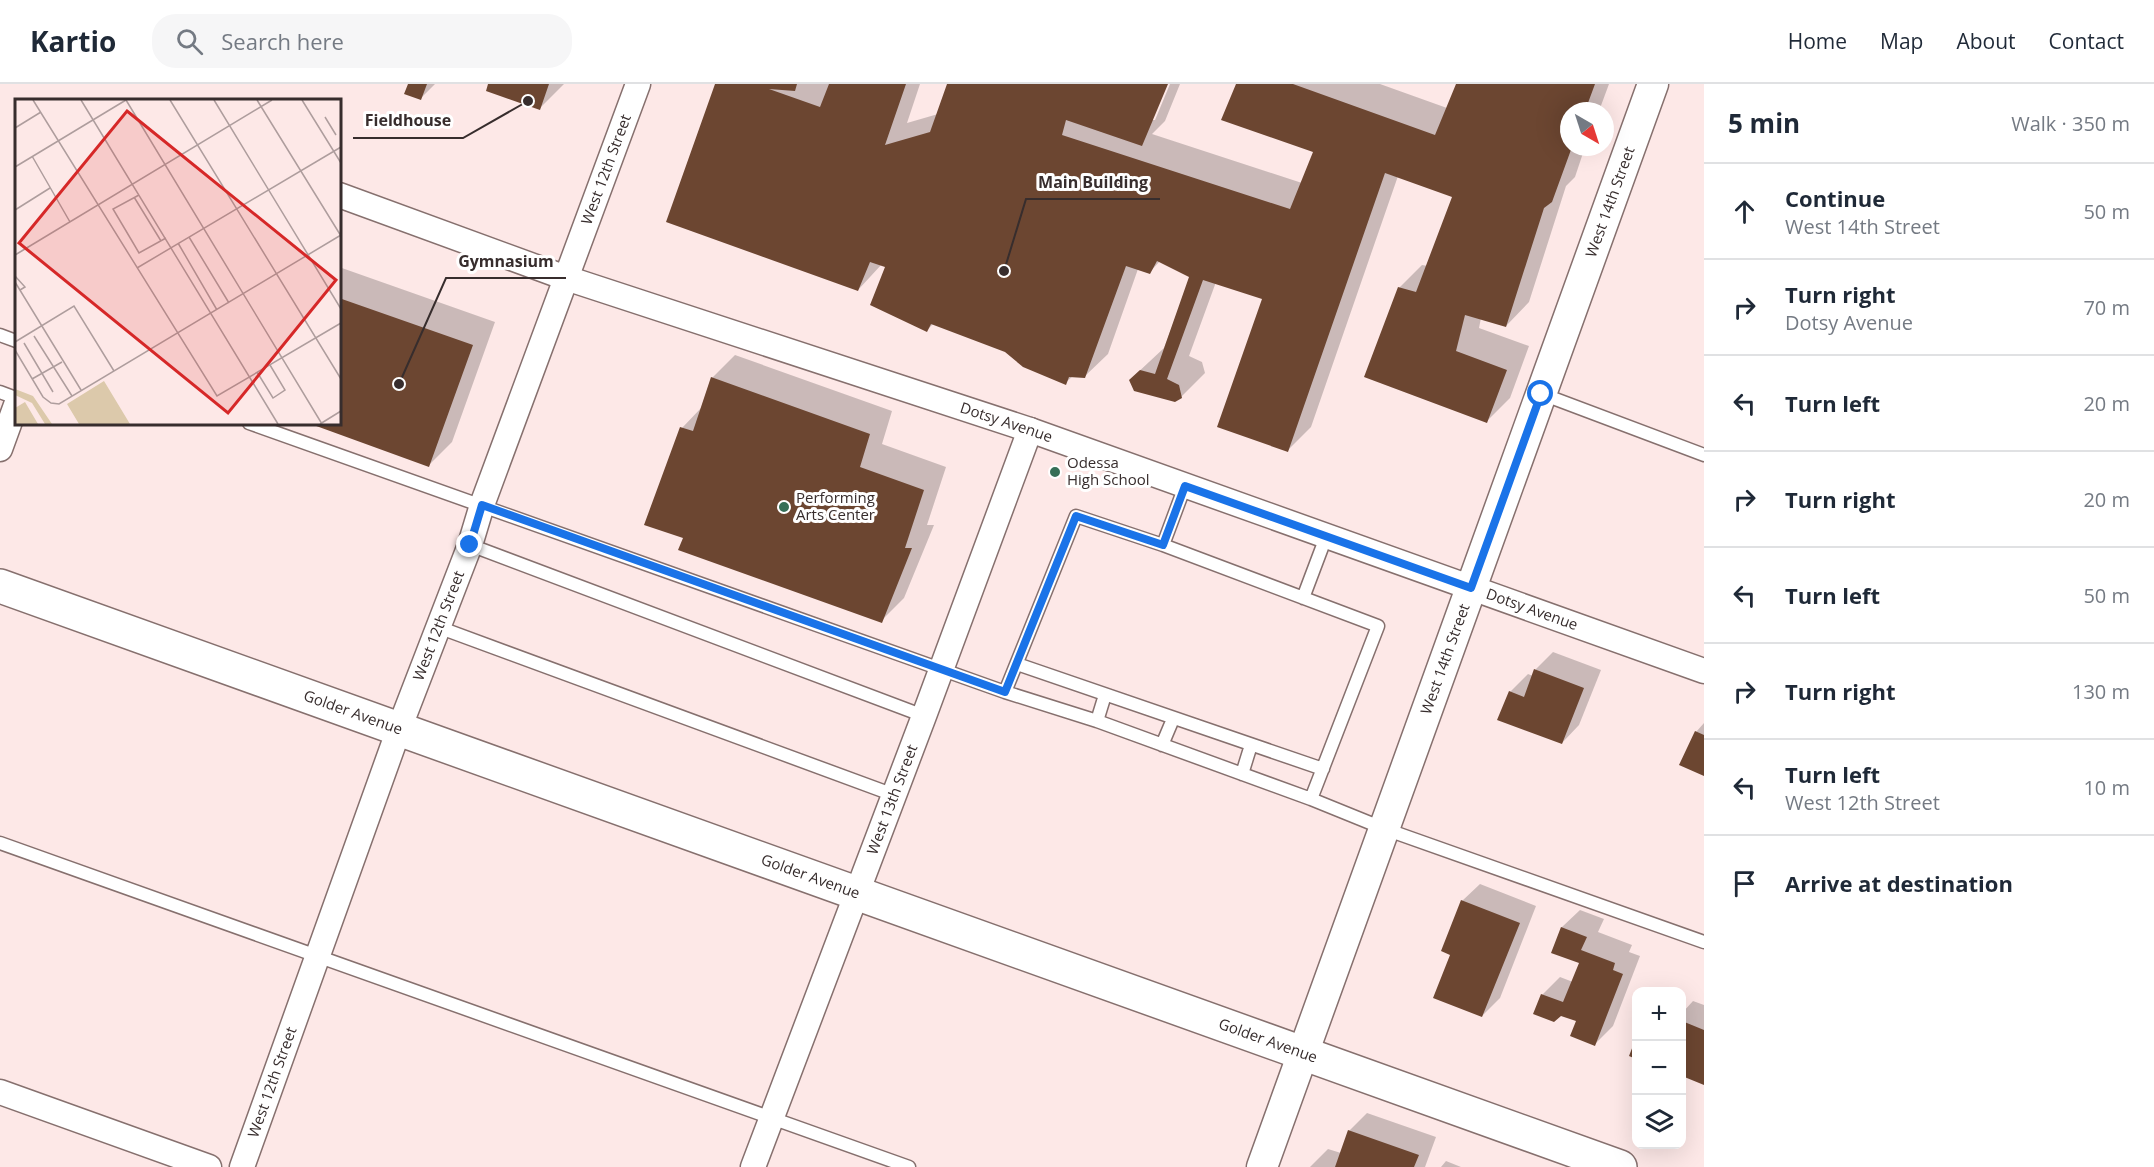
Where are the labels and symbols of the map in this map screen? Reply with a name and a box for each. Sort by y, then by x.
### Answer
inset map [15,99,340,424]
north arrow [1560,102,1614,156]
callout: Fieldhouse [353,104,463,138]
text: Fieldhouse [365,109,451,131]
street label: West 12th Street [576,111,635,227]
street label: West 14th Street [1580,144,1639,260]
callout: Main Building [1026,165,1160,199]
text: Main Building [1038,171,1148,193]
callout: Gymnasium [446,244,566,278]
text: Gymnasium [458,250,554,272]
route start [1527,380,1553,406]
street label: Dotsy Avenue [958,397,1055,446]
place label: Odessa High School [1067,452,1150,489]
marker: Odessa High School [1048,465,1062,479]
place label: Performing Arts Center [796,487,875,524]
marker: Performing Arts Center [777,500,791,514]
route end [456,531,482,557]
street label: West 12th Street [408,567,468,683]
street label: Dotsy Avenue [1484,583,1581,634]
street label: West 14th Street [1415,601,1474,717]
street label: Golder Avenue [301,685,405,739]
street label: West 13th Street [861,741,921,857]
street label: Golder Avenue [759,849,863,903]
street label: Golder Avenue [1216,1013,1320,1067]
street label: West 12th Street [242,1024,300,1140]

